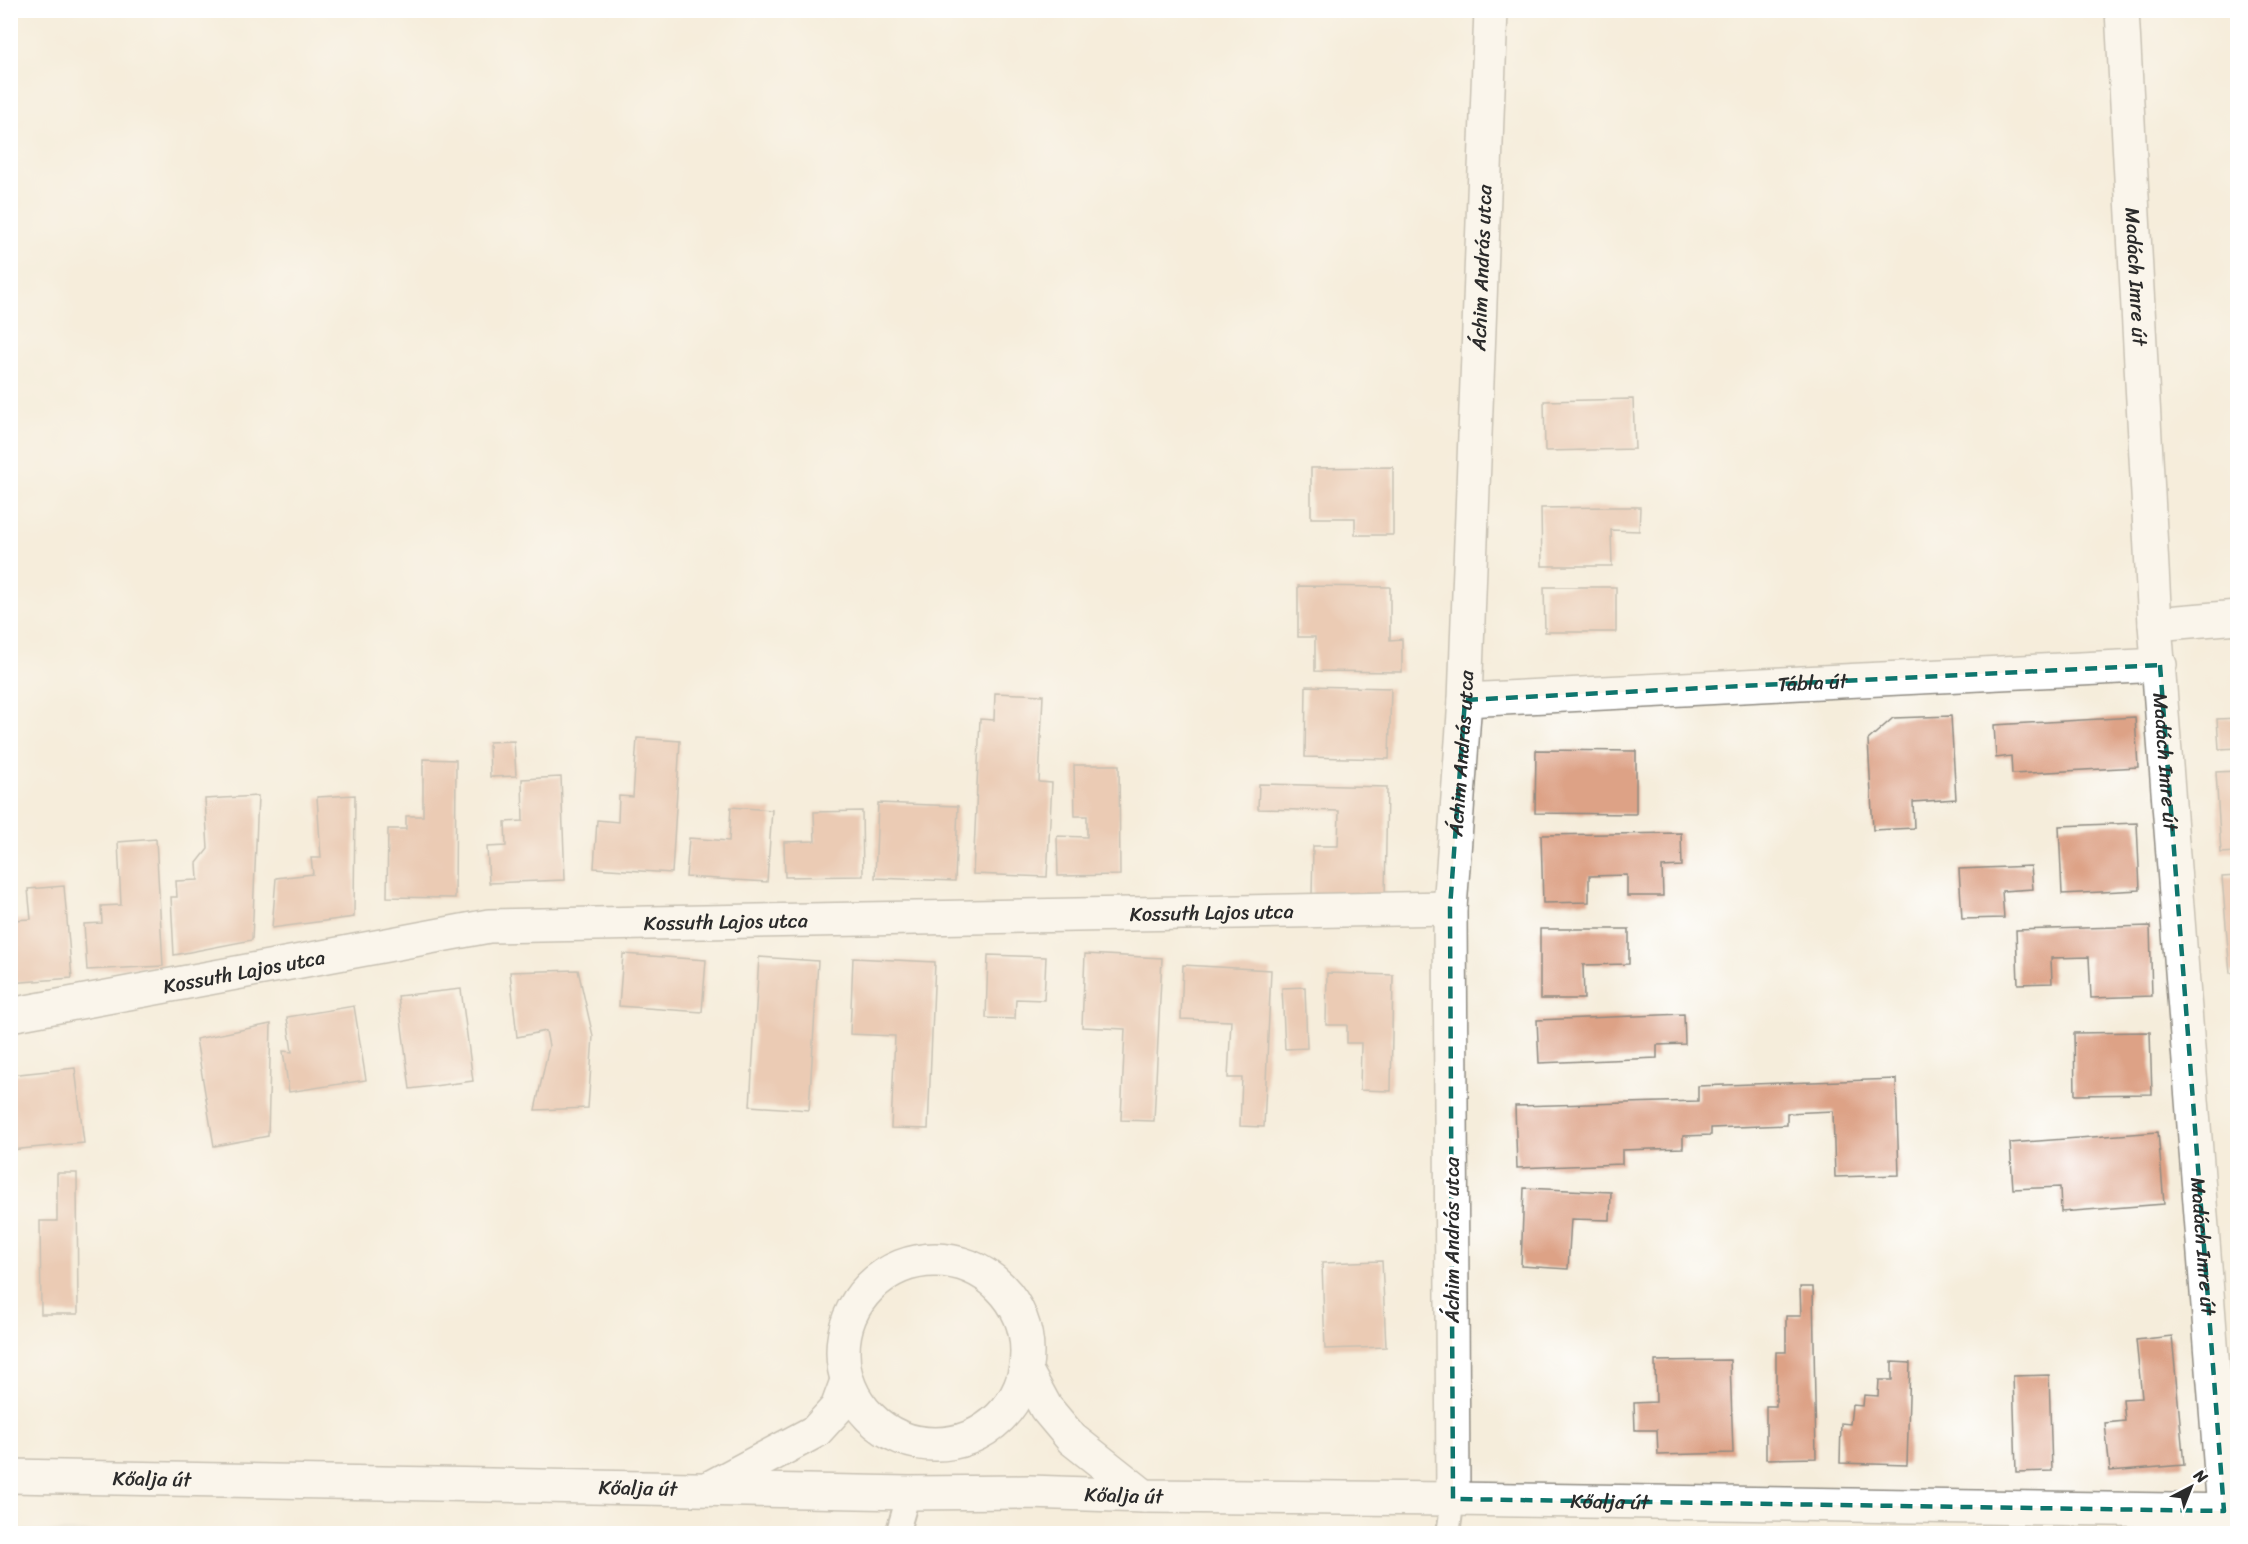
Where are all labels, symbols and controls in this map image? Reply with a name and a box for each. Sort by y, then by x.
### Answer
street label: Áchim András utca [1461,183,1502,353]
street label: Madách Imre út [2115,207,2158,348]
street label: Tábla út [1777,663,1849,702]
street label: Áchim András utca [1438,669,1484,839]
street label: Madách Imre út [2143,691,2189,833]
street label: Kossuth Lajos utca [1129,893,1294,931]
street label: Kossuth Lajos utca [643,903,808,941]
street label: Kossuth Lajos utca [160,939,328,1004]
street label: Áchim András utca [1435,1156,1470,1324]
street label: Madách Imre út [2181,1176,2226,1318]
north arrow [2161,1457,2221,1517]
street label: Kőalja út [112,1460,193,1497]
text: N [2186,1461,2215,1491]
street label: Kőalja út [598,1470,678,1506]
street label: Kőalja út [1084,1476,1164,1514]
street label: Kőalja út [1570,1483,1650,1520]

